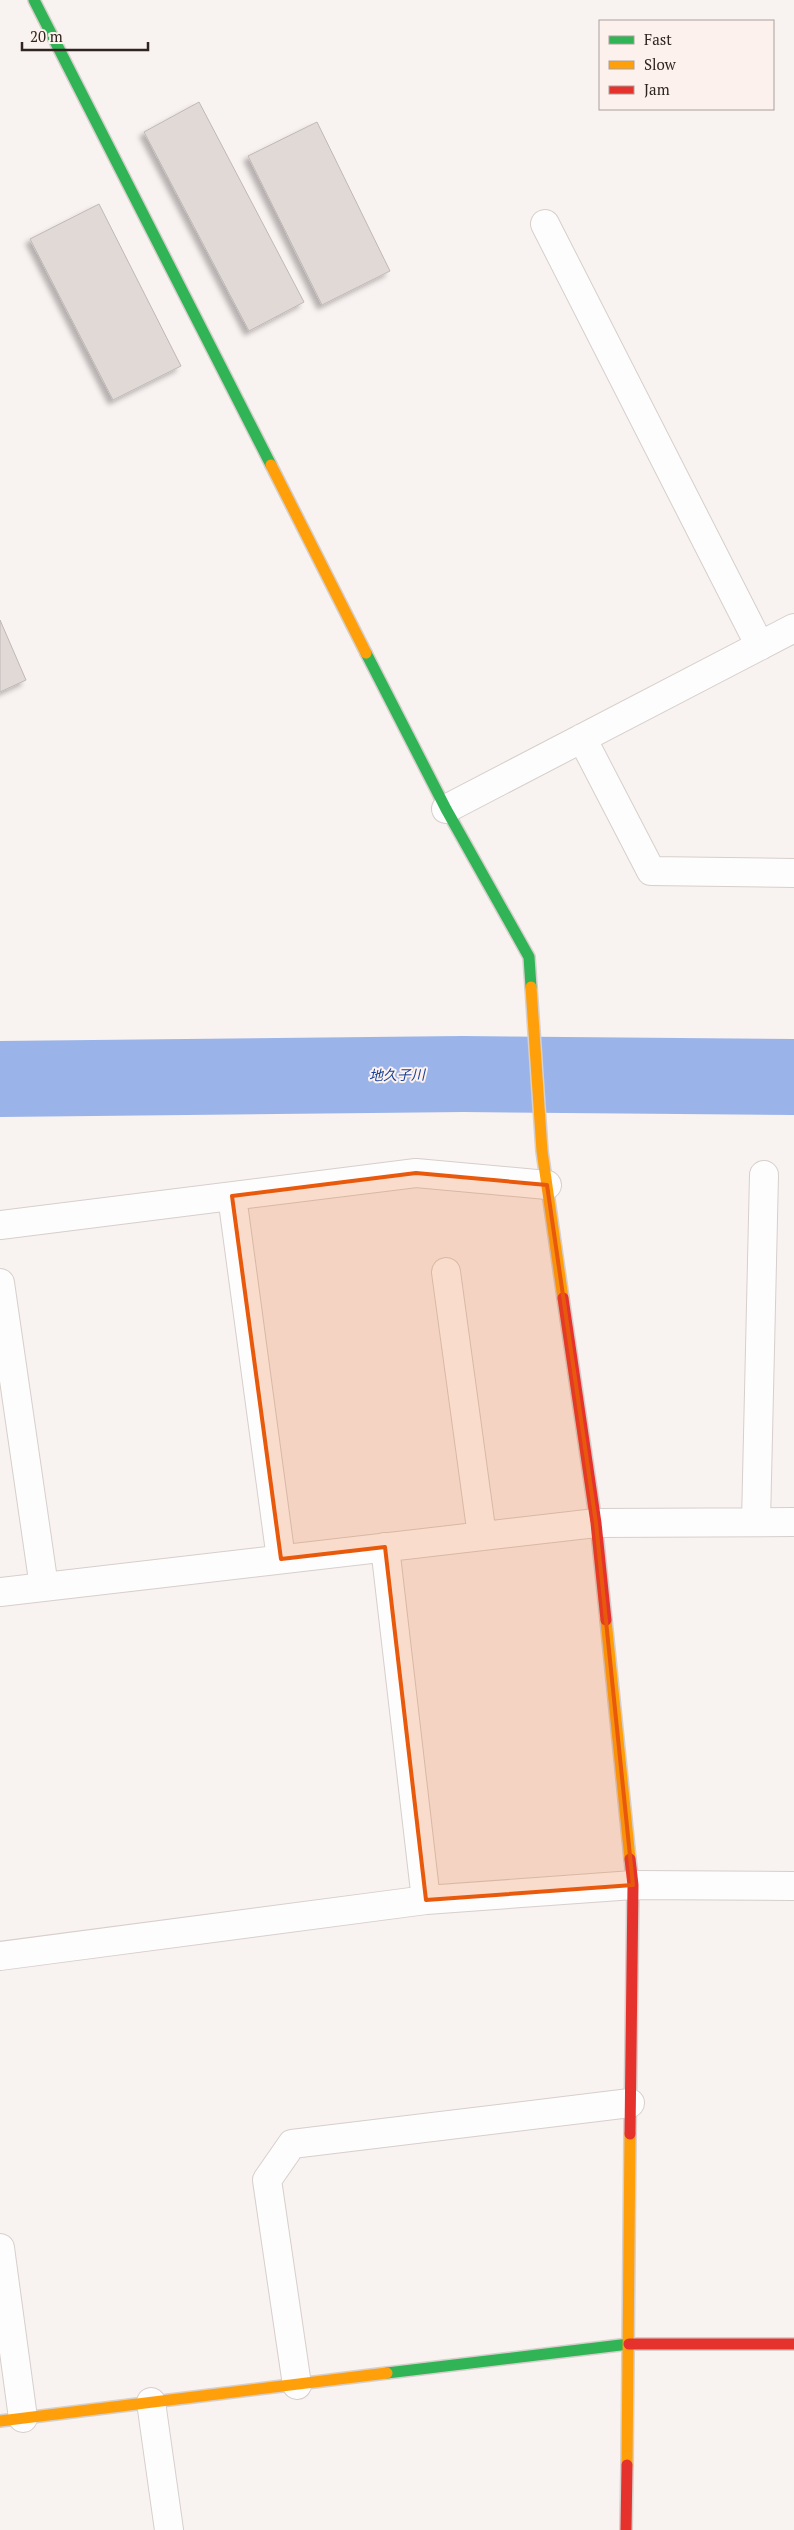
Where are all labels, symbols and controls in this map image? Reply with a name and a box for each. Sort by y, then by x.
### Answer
scale bar [22,20,149,52]
legend [599,20,774,110]
text: 20 m [30,26,63,46]
text: Fast [644,29,672,49]
text: Slow [644,54,677,74]
text: Jam [644,79,670,99]
water label: 地久子川 [369,1064,427,1084]

